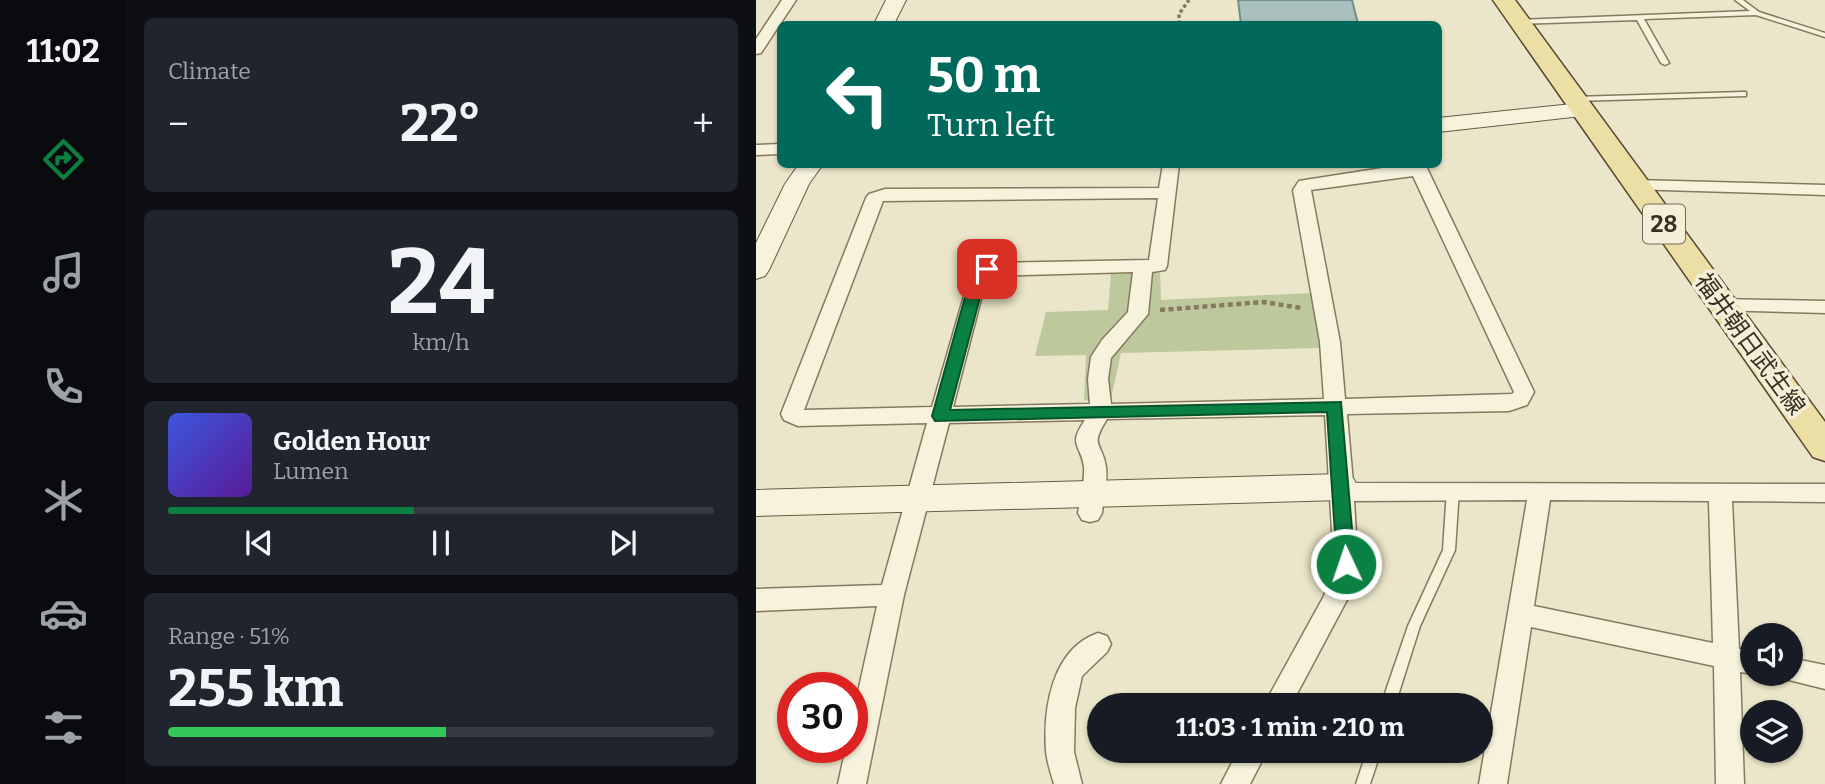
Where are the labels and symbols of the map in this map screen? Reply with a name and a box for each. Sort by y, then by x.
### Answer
road number: 28 [1643,204,1685,244]
pin [957,239,1017,299]
street label: 福井朝日武生線 [1689,268,1811,420]
position arrow [1309,527,1383,601]
speed limit sign: 30 [777,672,868,763]

